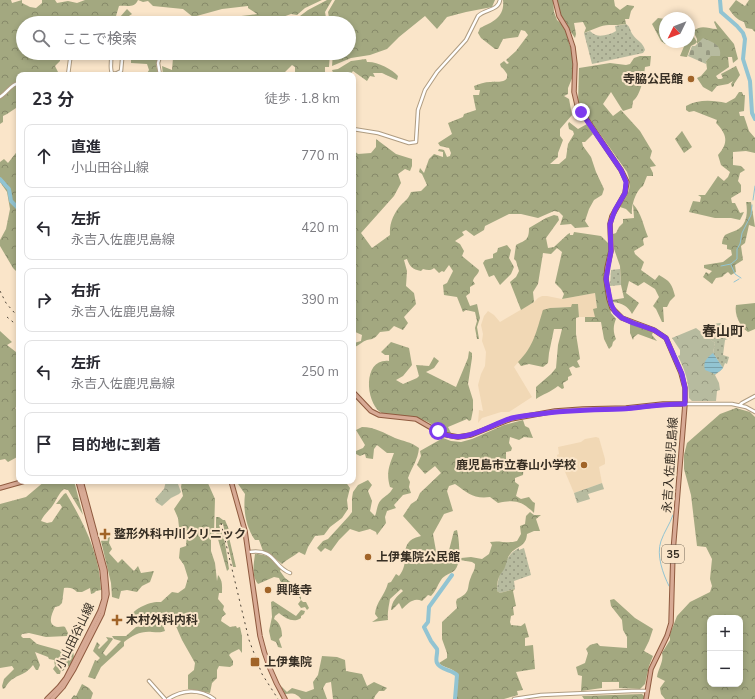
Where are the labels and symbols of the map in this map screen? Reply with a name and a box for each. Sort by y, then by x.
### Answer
north arrow [659,12,695,48]
place label: 寺脇公民館 [623,71,683,87]
marker: 寺脇公民館 [686,74,696,84]
route end [572,103,590,121]
district label: 春山町 [702,322,744,341]
street label: 永吉入佐鹿児島線 [659,417,681,513]
route start [429,422,447,440]
place label: 鹿児島市立春山小学校 [456,457,576,473]
marker: 鹿児島市立春山小学校 [579,460,589,470]
place label: 整形外科中川クリニック [114,526,246,542]
marker: 整形外科中川クリニック [99,528,111,540]
road number: 35 [662,545,684,563]
place label: 上伊集院公民館 [376,549,460,565]
marker: 上伊集院公民館 [363,552,373,562]
place label: 興隆寺 [276,582,312,598]
marker: 興隆寺 [263,585,273,595]
street label: 小山田谷山線 [52,600,98,672]
place label: 木村外科内科 [126,612,198,628]
marker: 木村外科内科 [111,614,123,626]
place label: 上伊集院 [264,654,312,670]
marker: 上伊集院 [249,656,261,668]

